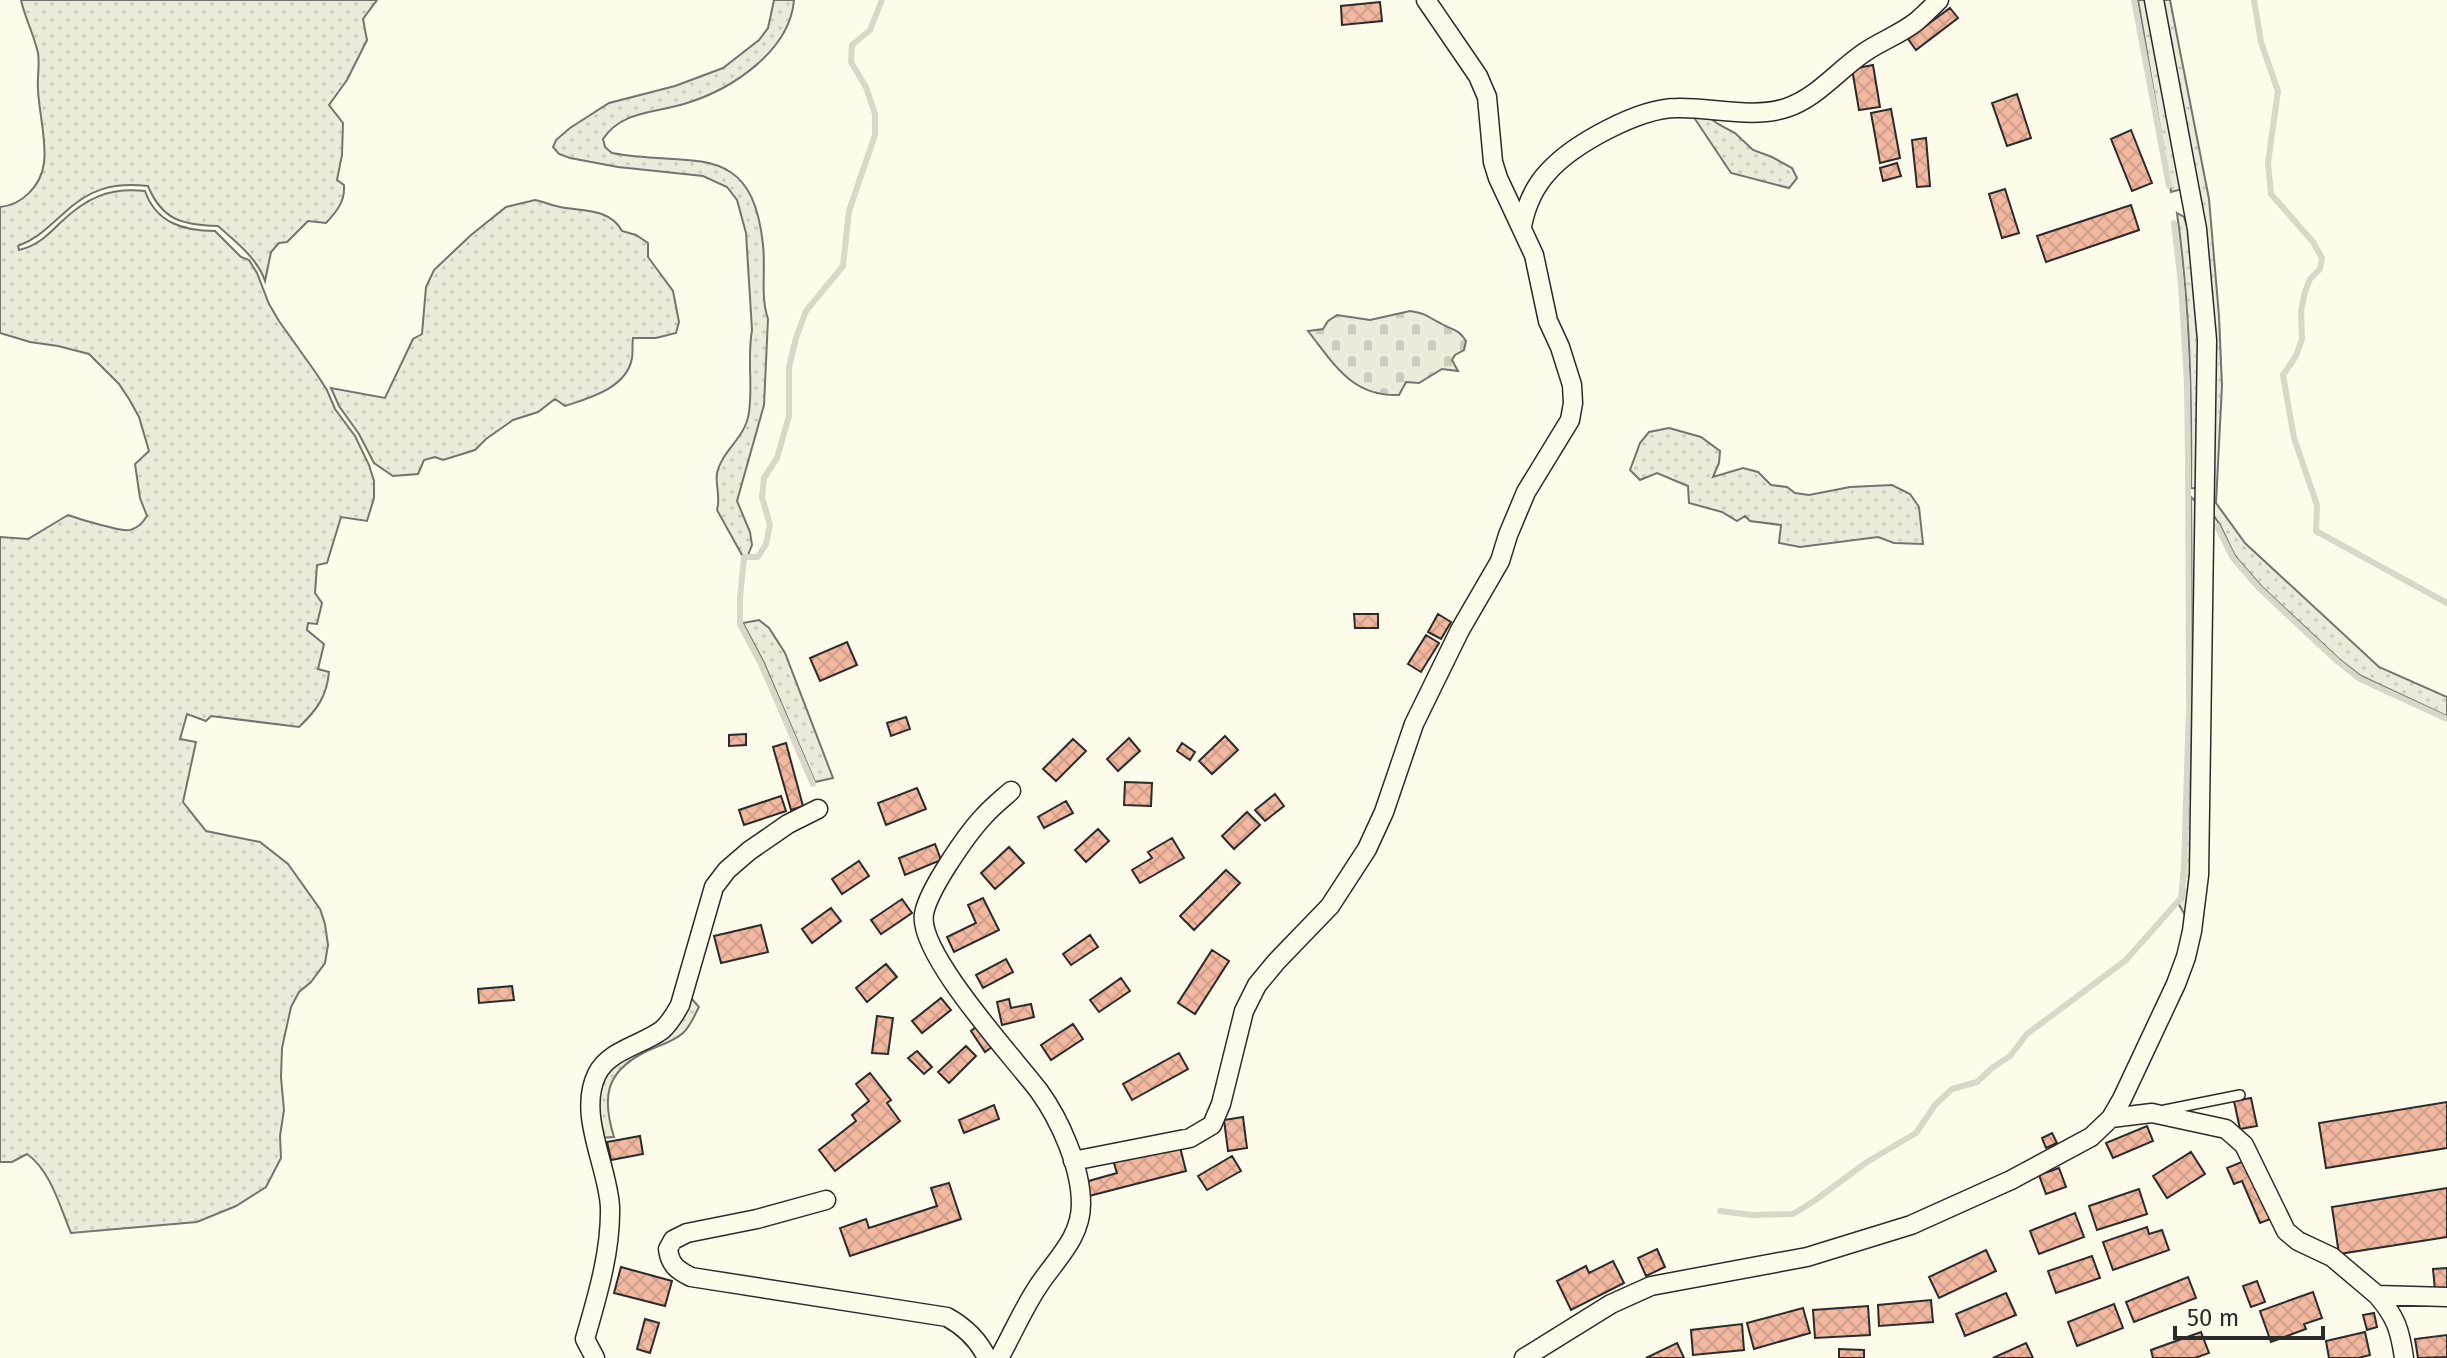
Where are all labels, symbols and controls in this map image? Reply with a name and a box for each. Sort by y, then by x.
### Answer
scale bar [2175,1290,2323,1340]
text: 50 m [2187,1304,2239,1332]

